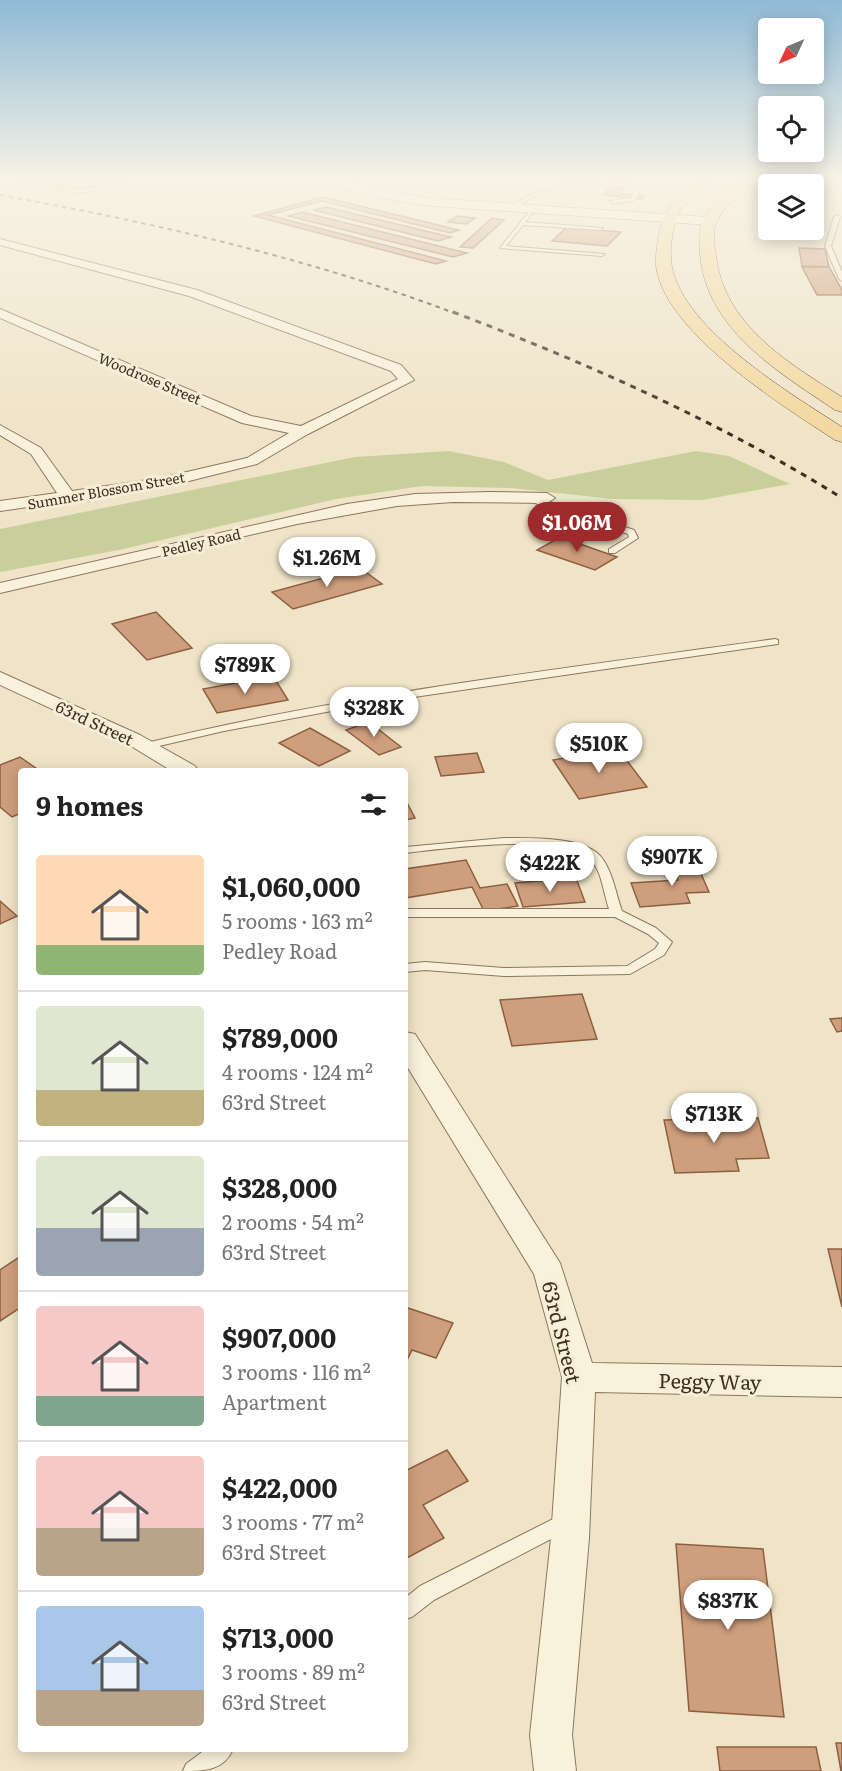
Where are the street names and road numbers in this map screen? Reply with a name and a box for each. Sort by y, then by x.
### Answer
street label: Woodrose Street [96,347,205,409]
street label: Summer Blossom Street [26,466,187,514]
street label: Pedley Road [159,523,243,561]
street label: 63rd Street [52,693,138,751]
street label: 63rd Street [536,1278,590,1386]
street label: Peggy Way [658,1364,762,1396]

